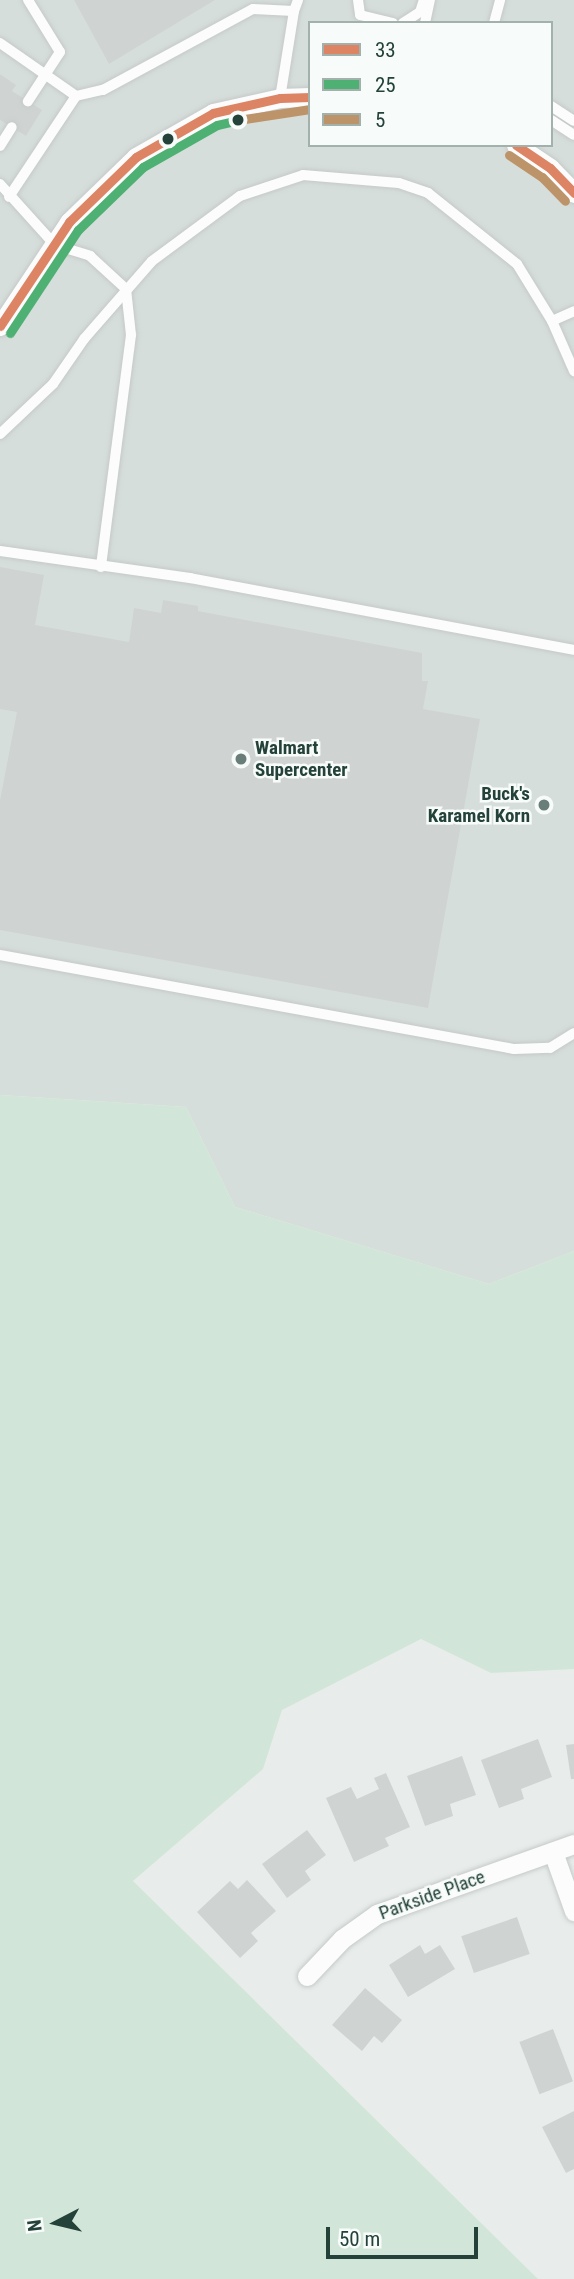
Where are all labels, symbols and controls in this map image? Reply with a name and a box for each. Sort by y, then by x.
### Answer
legend [308,21,553,147]
text: 33 [375,38,396,62]
text: 25 [375,73,396,97]
text: 5 [375,108,385,132]
unlabelled marker [231,113,245,127]
unlabelled marker [161,132,175,146]
place label: Walmart Supercenter [255,737,348,781]
marker: Walmart Supercenter [233,751,249,767]
place label: Buck's Karamel Korn [428,783,530,827]
marker: Buck's Karamel Korn [536,797,552,813]
street label: Parkside Place [376,1865,488,1925]
north arrow [21,2188,91,2258]
scale bar [329,2212,481,2256]
text: N [23,2218,47,2233]
text: 50 m [339,2227,380,2251]

